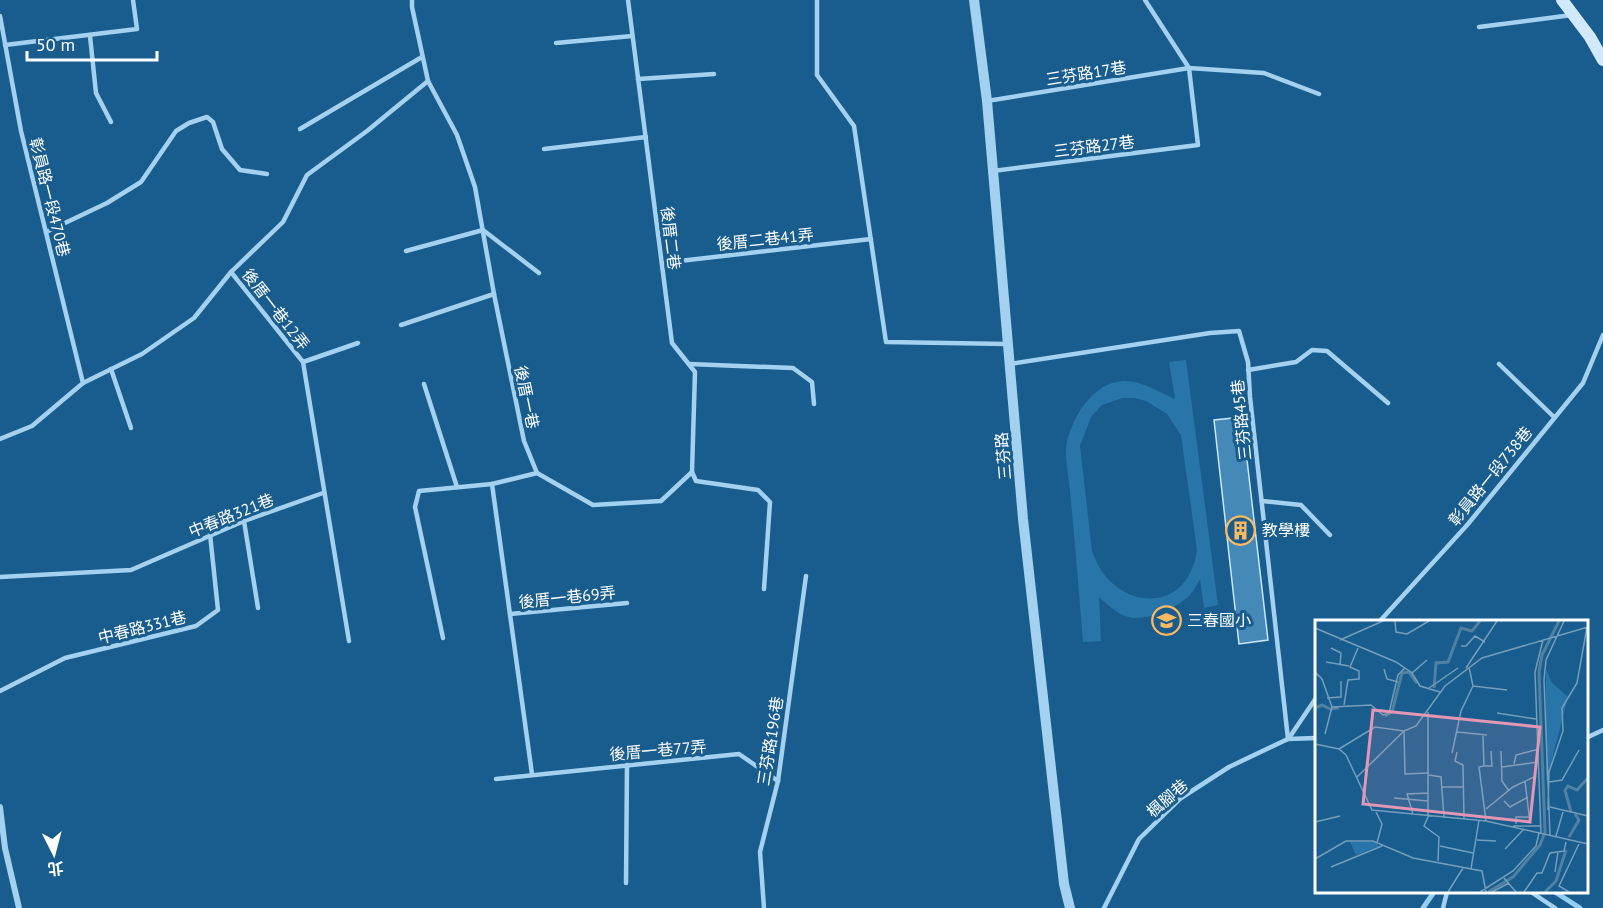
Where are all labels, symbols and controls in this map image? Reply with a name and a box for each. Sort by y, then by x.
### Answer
scale bar [27,24,158,62]
text: 50 m [36,33,75,56]
street label: 三芬路17巷 [1044,57,1128,89]
street label: 三芬路27巷 [1052,131,1136,161]
street label: 彰員路一段470巷 [26,135,74,259]
street label: 後厝二巷 [657,205,685,271]
street label: 後厝二巷41弄 [715,224,815,254]
street label: 後厝一巷12弄 [238,264,314,354]
street label: 後厝一巷 [511,364,543,430]
street label: 三芬路45巷 [1227,378,1255,462]
street label: 彰員路一段738巷 [1444,422,1536,530]
street label: 三芬路 [991,431,1015,481]
street label: 中春路321巷 [185,489,277,541]
building icon: 教學樓 [1225,514,1257,546]
place label: 教學樓 [1262,520,1310,540]
street label: 後厝一巷69弄 [517,582,617,612]
school or university icon: 三春國小 [1150,604,1182,636]
street label: 中春路331巷 [96,606,188,648]
place label: 三春國小 [1187,610,1251,630]
inset map [1315,620,1588,893]
street label: 三芬路196巷 [753,695,787,787]
street label: 後厝一巷77弄 [609,736,707,764]
street label: 楓腳巷 [1142,775,1192,821]
north arrow [24,824,84,884]
text: 北 [47,858,65,880]

